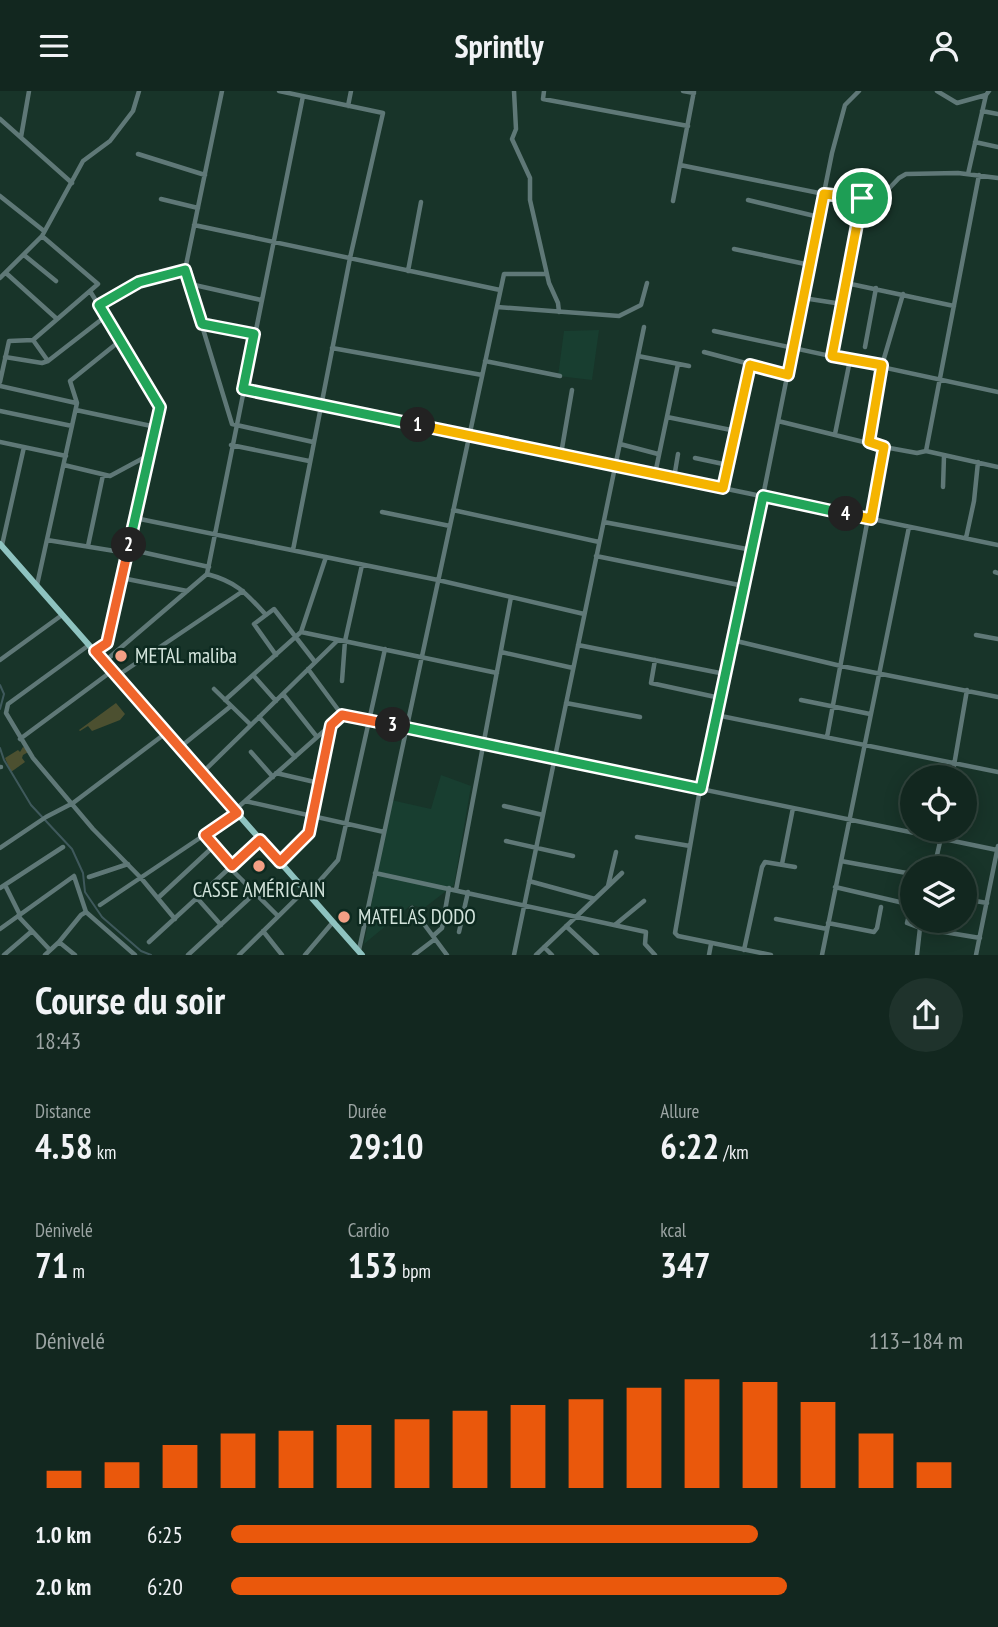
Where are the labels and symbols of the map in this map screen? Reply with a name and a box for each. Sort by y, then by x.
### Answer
pin [832,168,892,228]
pin: 1 [400,407,436,443]
pin: 4 [828,497,864,531]
pin: 2 [111,527,146,563]
place label: METAL maliba [135,642,237,669]
marker: METAL maliba [113,648,129,664]
pin: 3 [376,707,410,743]
marker: CASSE AMÉRICAIN [251,858,267,874]
place label: CASSE AMÉRICAIN [193,876,325,903]
place label: MATELAS DODO [358,903,476,930]
marker: MATELAS DODO [336,909,352,925]

